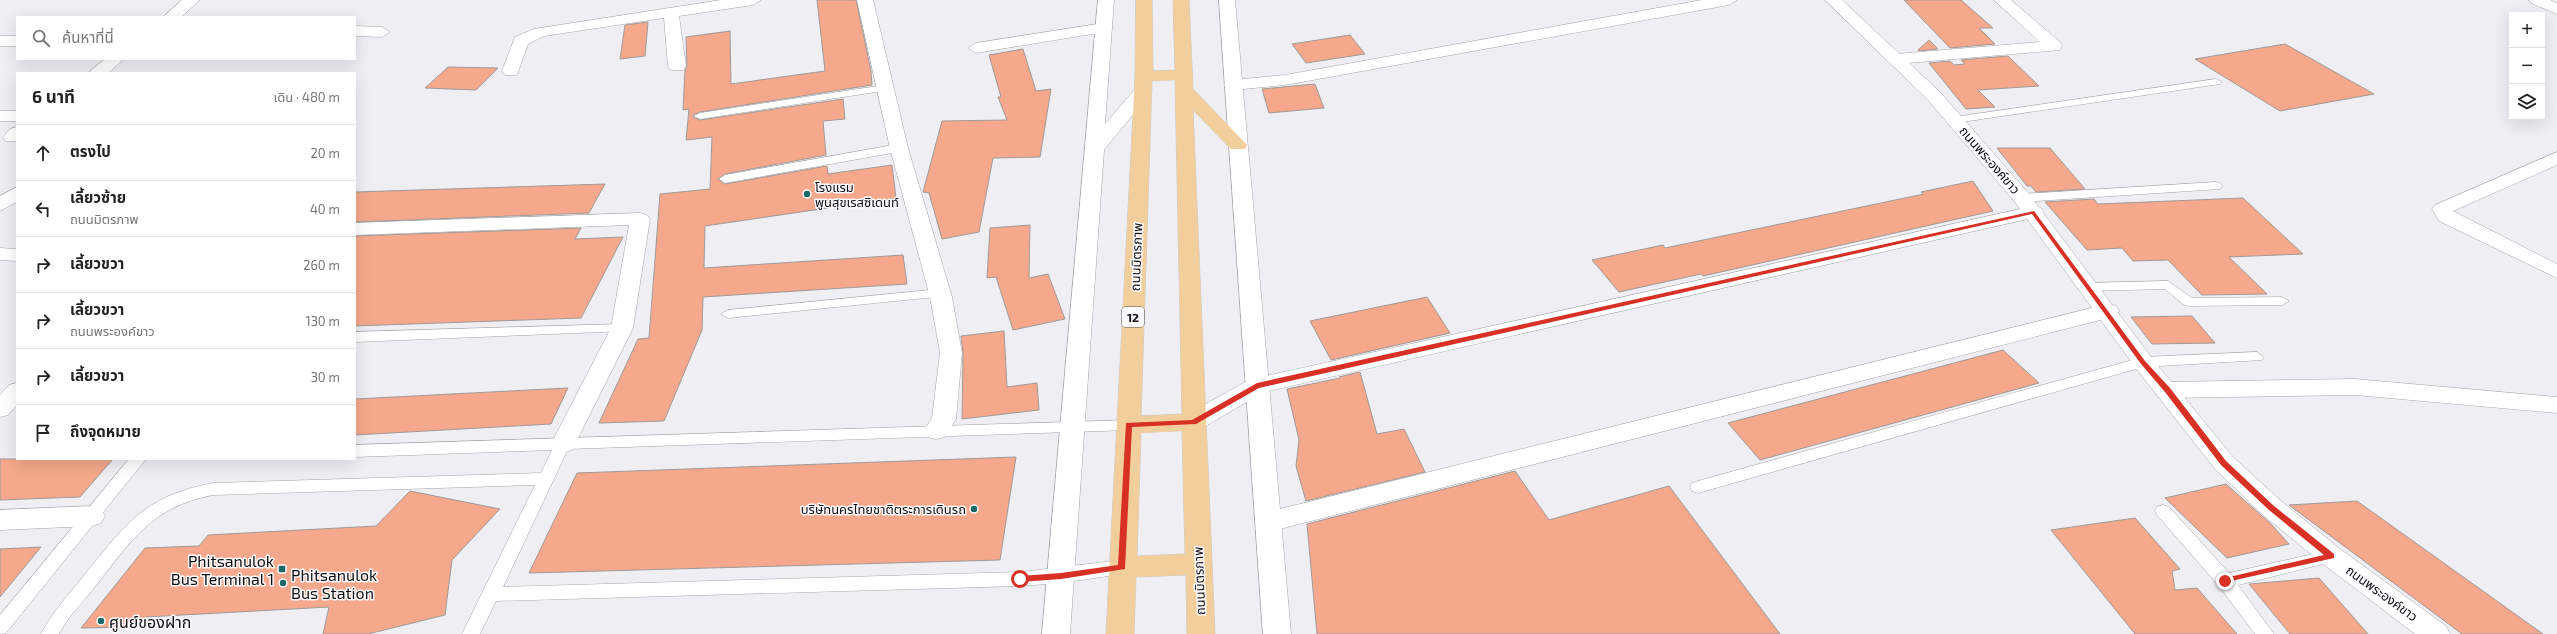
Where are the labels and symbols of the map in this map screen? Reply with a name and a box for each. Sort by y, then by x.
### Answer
street label: ถนนพระองค์ขาว [1956,123,2024,197]
place label: โรงแรม พูนสุขเรสซิเดนท์ [815,179,899,210]
marker: โรงแรม พูนสุขเรสซิเดนท์ [802,189,812,199]
street label: ถนนมิตรภาพ [1127,222,1145,292]
road number: 12 [1122,307,1144,327]
place label: บริษัทนครไทยชาติตระการเดินรถ [801,501,966,517]
marker: บริษัทนครไทยชาติตระการเดินรถ [969,504,979,514]
street label: ถนนมิตรภาพ [1190,546,1208,616]
place label: Phitsanulok Bus Terminal 1 [171,551,274,588]
street label: ถนนพระองค์ขาว [2343,562,2421,624]
marker: Phitsanulok Bus Terminal 1 [277,564,287,574]
place label: Phitsanulok Bus Station [291,565,377,602]
route start [1011,570,1029,588]
route end [2216,572,2234,590]
marker: Phitsanulok Bus Station [278,578,288,588]
place label: ศูนย์ของฝาก [109,612,191,632]
marker: ศูนย์ของฝาก [96,616,106,626]

